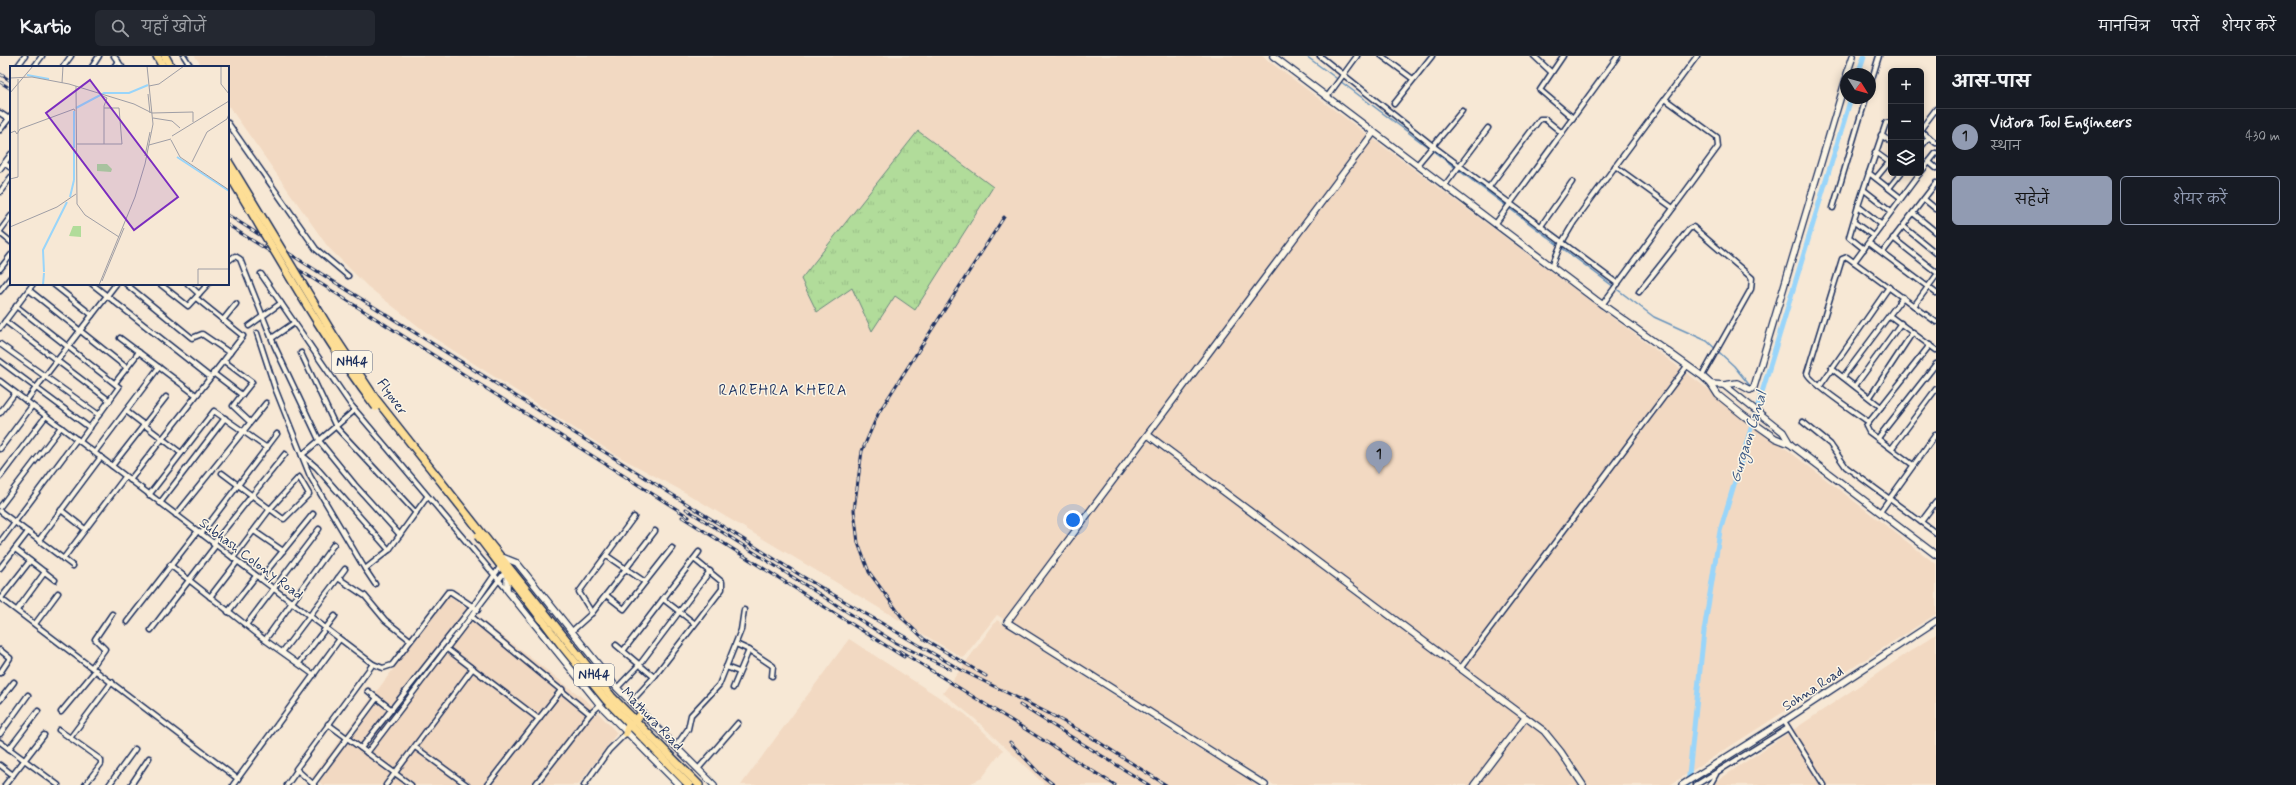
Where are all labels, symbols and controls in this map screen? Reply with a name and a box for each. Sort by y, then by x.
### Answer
search box [95,10,375,46]
text: Kartio [20,15,71,40]
icon: search [109,17,131,39]
text: यहाँ खोजें [141,18,206,38]
text: मानचित्र [2098,18,2150,36]
text: परतें [2172,18,2199,36]
text: शेयर करें [2221,18,2276,36]
inset map [10,66,229,285]
north arrow [1840,68,1876,104]
map controls [1888,68,1924,176]
button: + [1888,68,1924,104]
text: आस-पास [1952,71,2030,93]
button: − [1888,104,1924,140]
text: Victora Tool Engineers [1990,113,2132,133]
text: 1 [1962,128,1968,145]
text: 430 m [2245,128,2280,145]
text: स्थान [1990,138,2021,155]
button: layers [1888,140,1924,176]
button: सहेजें [1952,176,2112,225]
button: शेयर करें [2120,176,2280,225]
road number: NH44 [332,351,372,373]
street label: Flyover [373,375,411,419]
district label: RAREHRA KHERA [718,381,848,401]
water label: Gurgaon Canal [1726,388,1774,485]
pin: 1 [1366,441,1392,474]
your location [1063,510,1083,530]
street label: Subhash Colony Road [195,514,307,604]
street label: Sohna Road [1779,662,1847,716]
road number: NH44 [574,664,614,686]
street label: Mathura Road [617,683,687,755]

